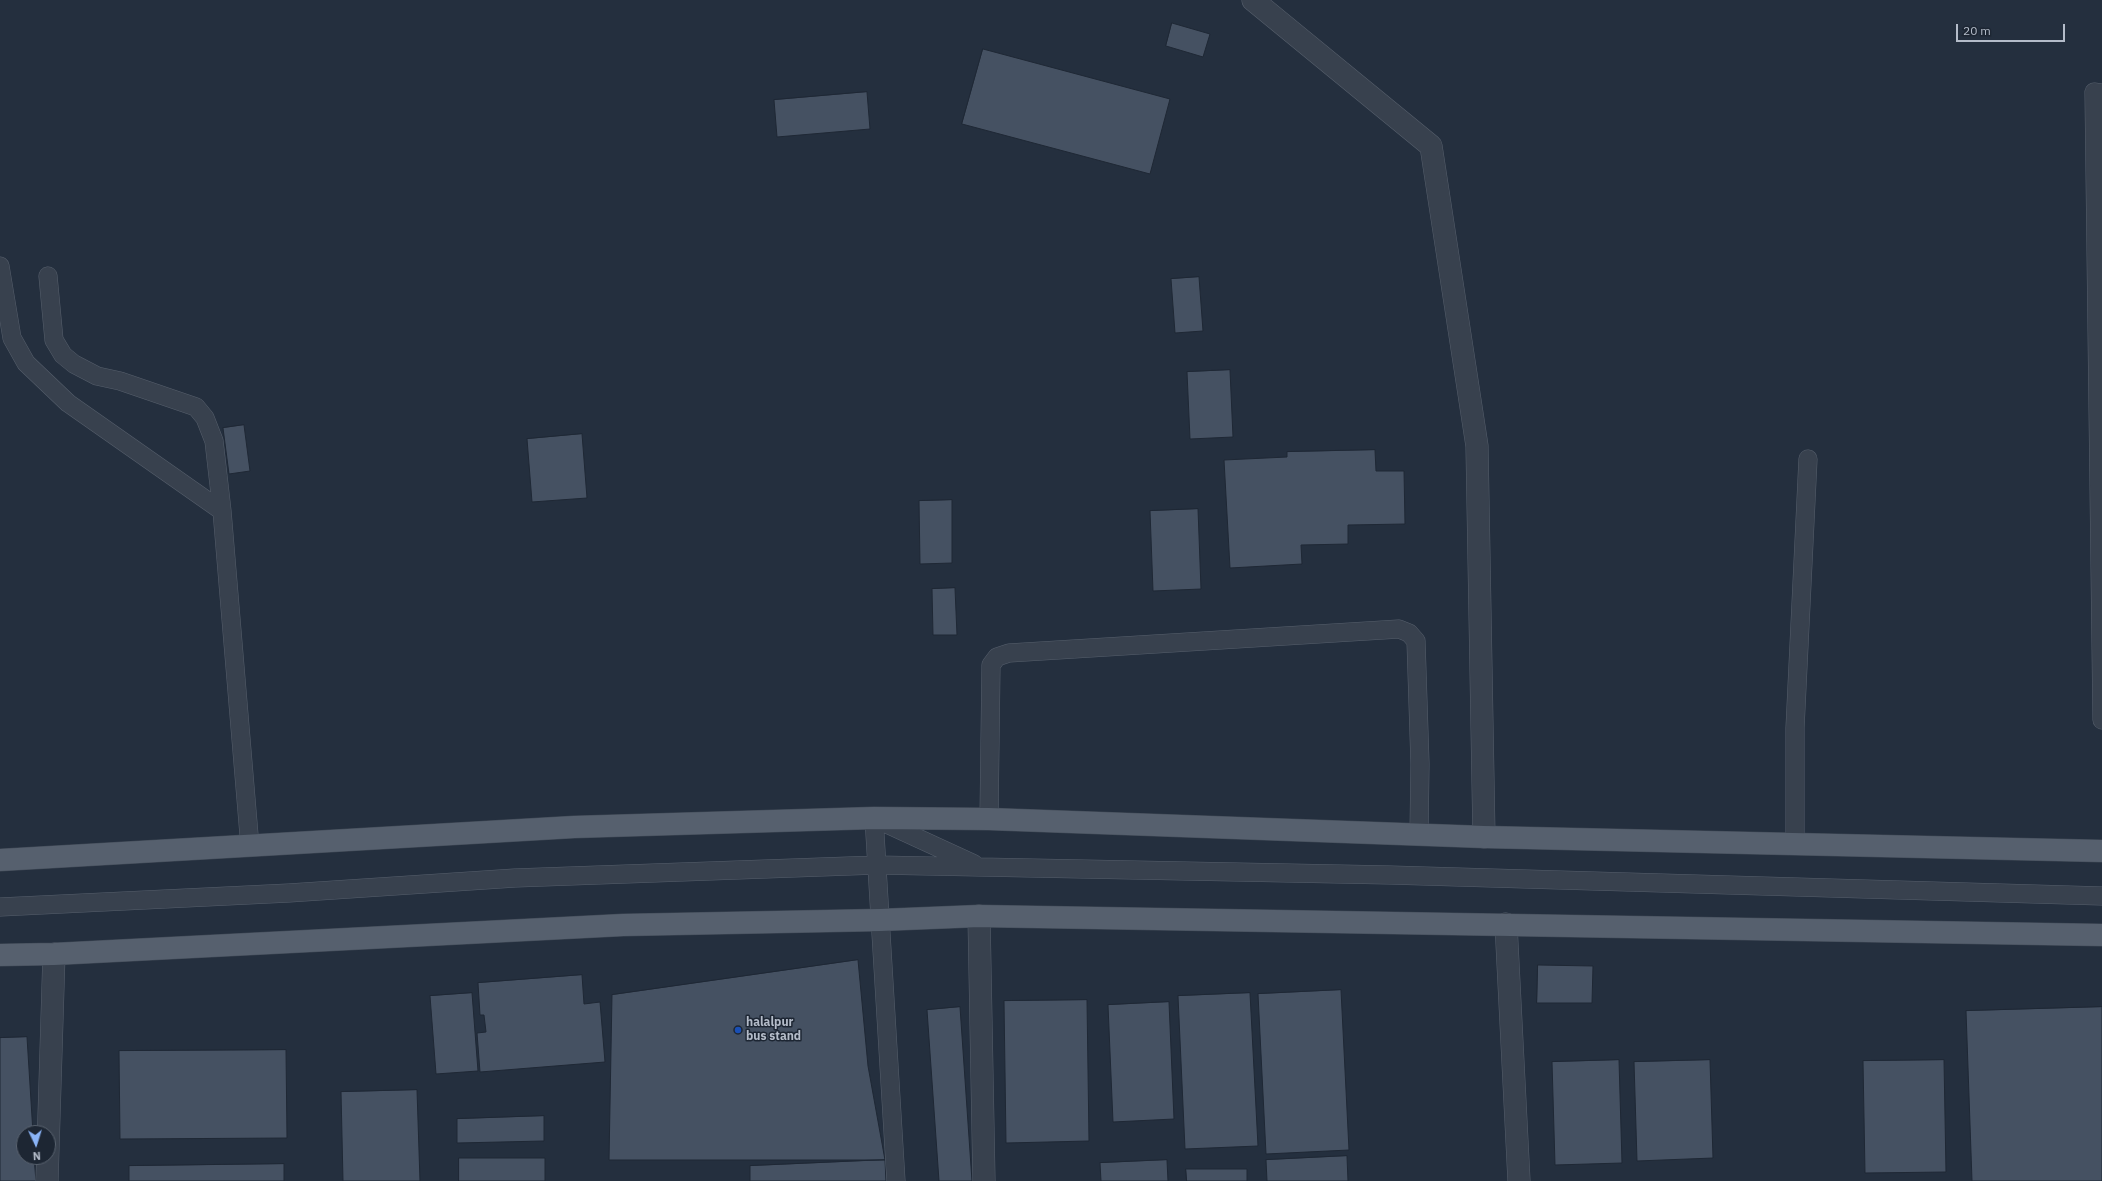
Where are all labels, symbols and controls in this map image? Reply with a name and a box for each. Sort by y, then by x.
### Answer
scale bar [1958,16,2067,42]
text: 20 m [1963,23,1991,38]
place label: halalpur bus stand [746,1016,801,1044]
marker: halalpur bus stand [733,1025,743,1035]
north arrow [16,1125,56,1165]
text: N [32,1149,41,1163]

